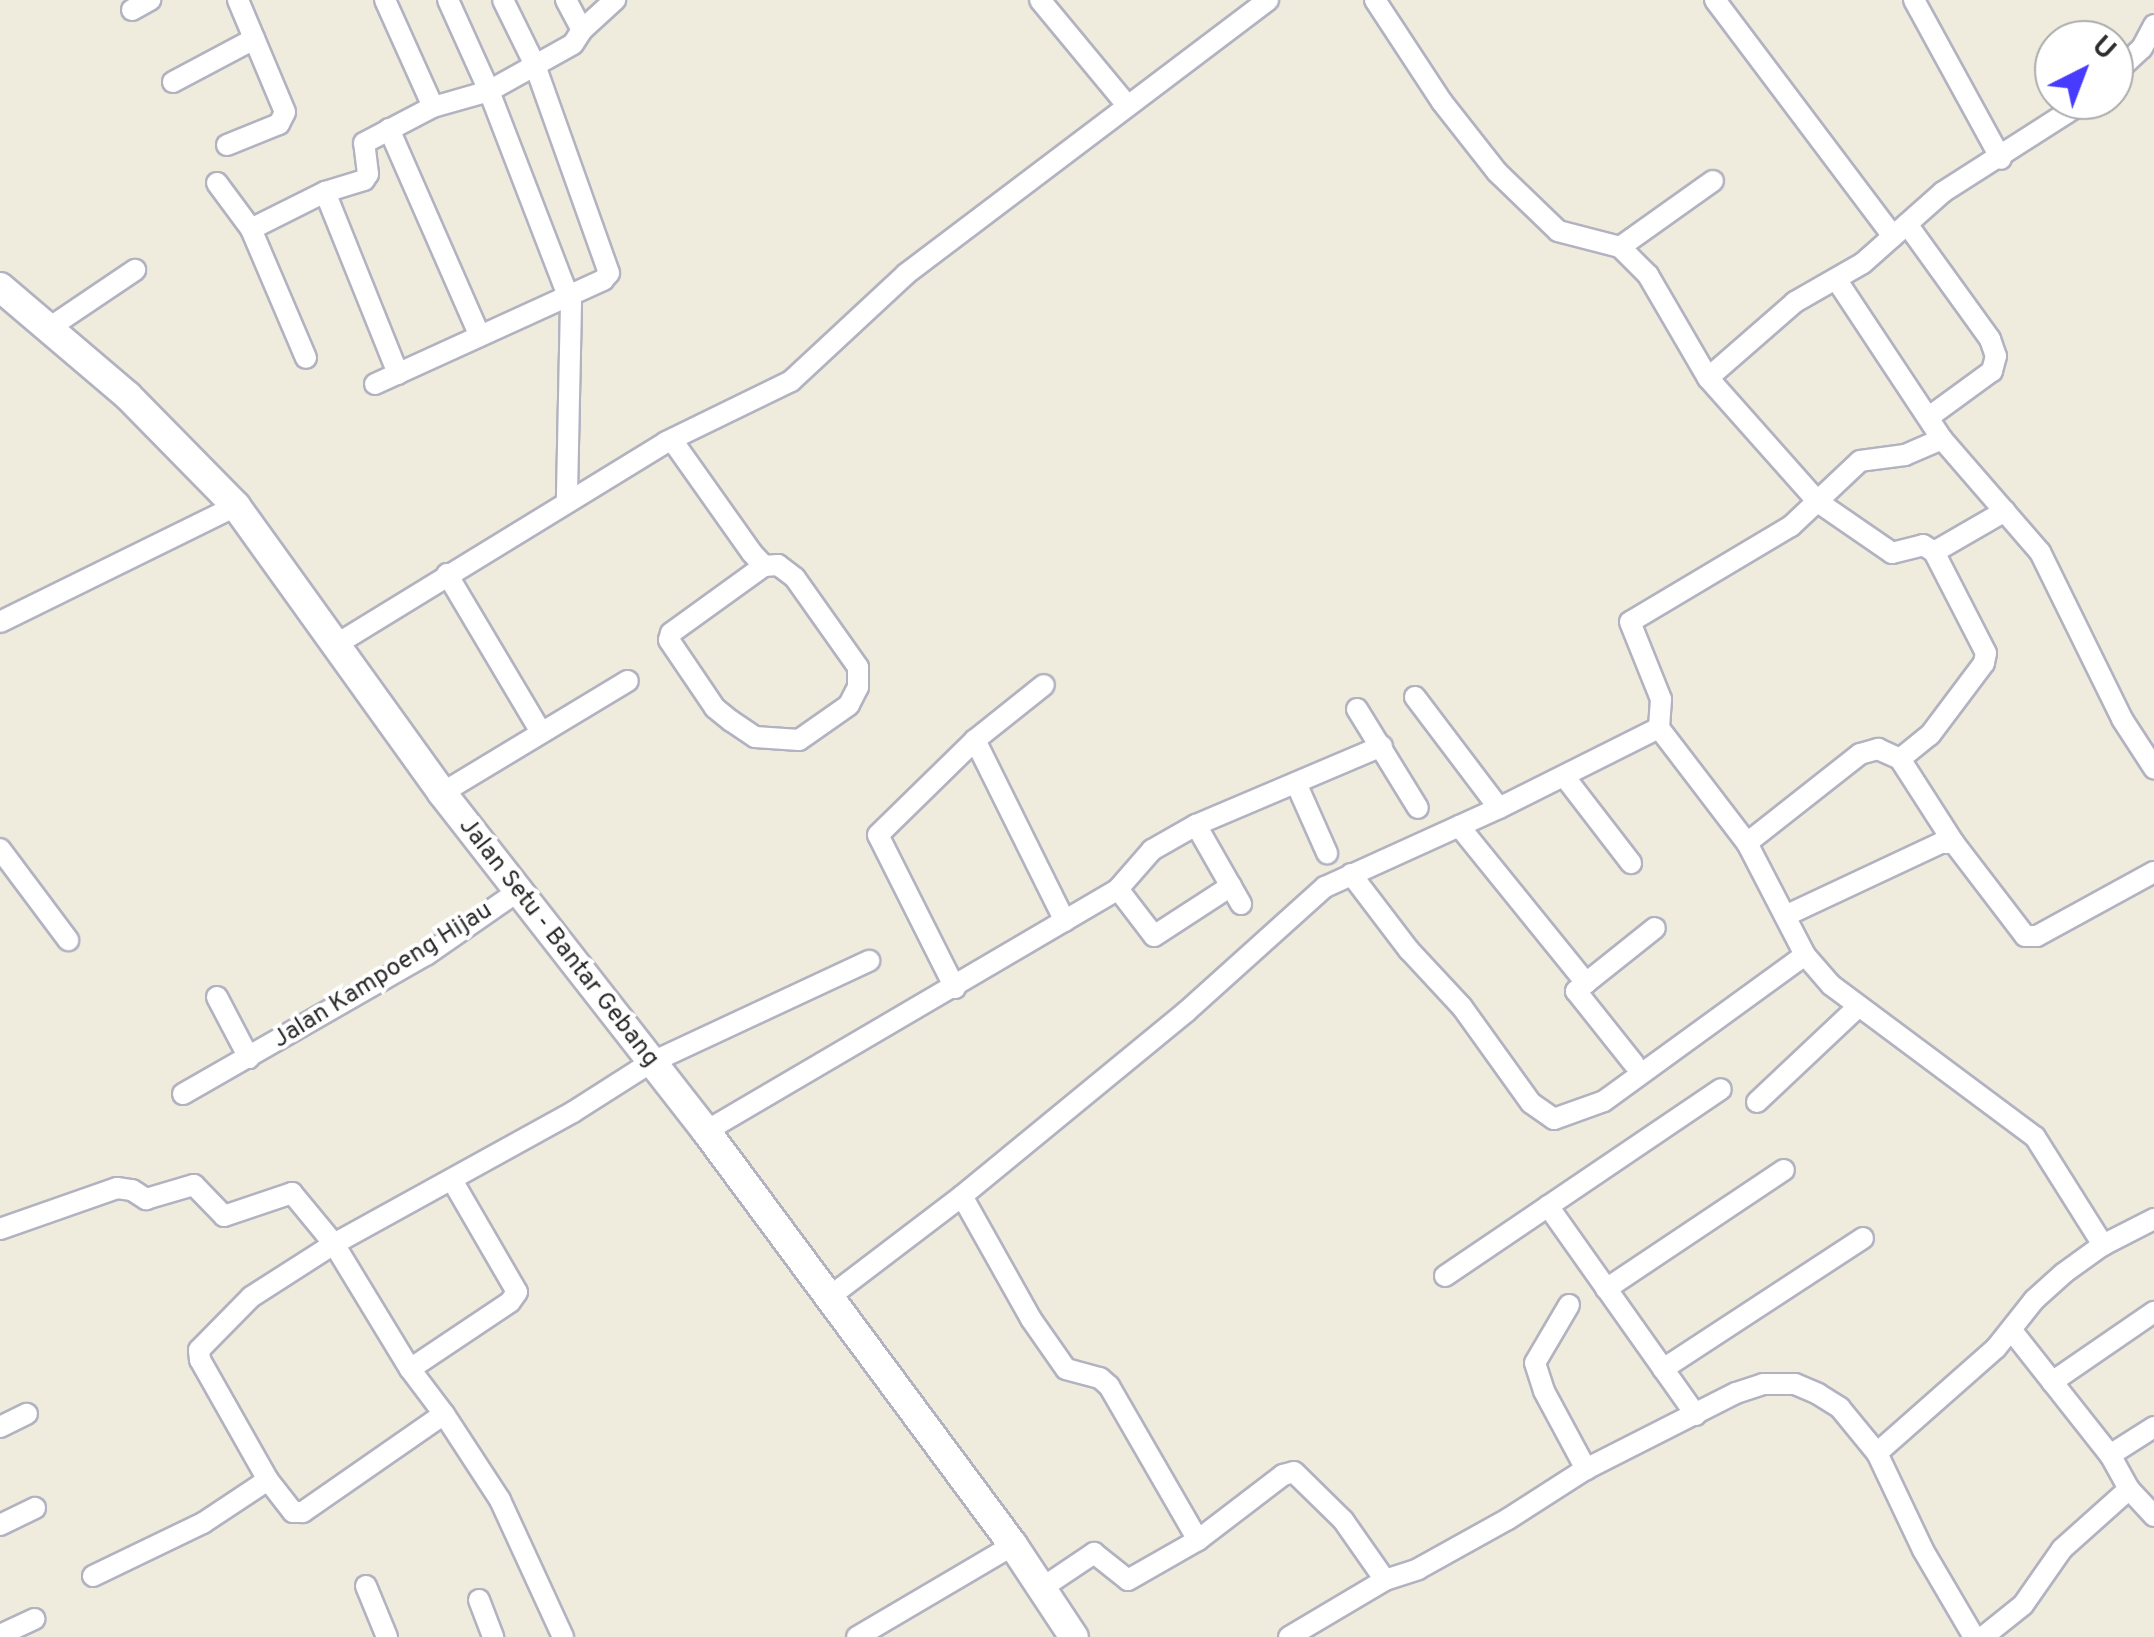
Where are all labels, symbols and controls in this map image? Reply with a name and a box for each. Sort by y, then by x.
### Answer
north arrow [2034,20,2134,120]
text: U [2083,29,2122,69]
street label: Jalan Setu - Bantar Gebang [451,812,665,1074]
street label: Jalan Kampoeng Hijau [268,896,498,1056]

